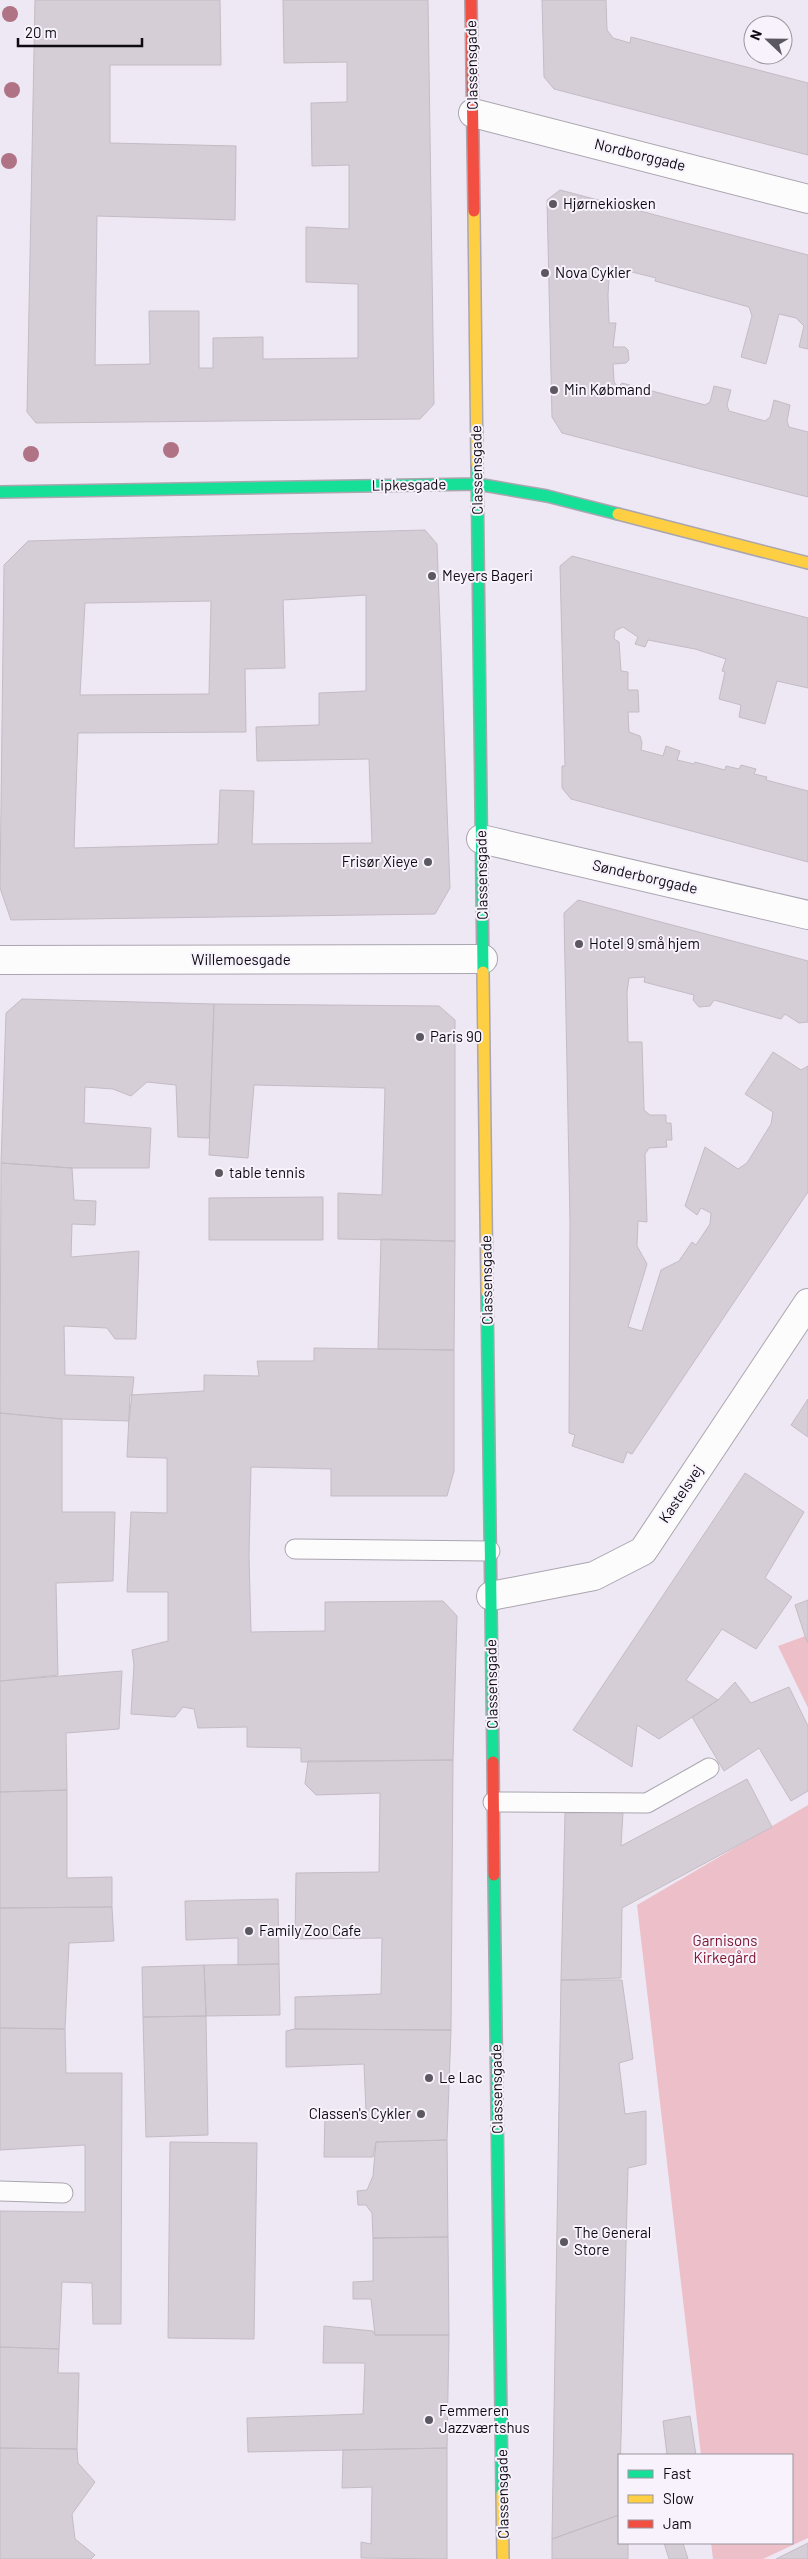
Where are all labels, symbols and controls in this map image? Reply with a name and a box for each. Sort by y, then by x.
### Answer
scale bar [18,15,141,47]
north arrow [743,15,793,65]
street label: Classensgade [461,20,481,110]
text: 20 m [25,23,57,41]
text: N [746,27,765,42]
street label: Nordborggade [593,134,688,174]
place label: Hjørnekiosken [563,194,656,212]
marker: Hjørnekiosken [547,198,559,210]
place label: Nova Cykler [555,263,632,281]
marker: Nova Cykler [539,267,551,279]
place label: Min Købmand [564,380,651,398]
marker: Min Købmand [548,384,560,396]
street label: Classensgade [466,425,486,515]
street label: Lipkesgade [371,474,447,494]
place label: Meyers Bageri [442,566,533,584]
marker: Meyers Bageri [426,570,438,582]
street label: Classensgade [471,830,491,920]
place label: Frisør Xieye [342,852,418,870]
street label: Sønderborggade [591,855,700,897]
marker: Frisør Xieye [422,856,434,868]
place label: Hotel 9 små hjem [589,934,700,952]
marker: Hotel 9 små hjem [573,938,585,950]
street label: Willemoesgade [191,950,291,968]
place label: Paris 90 [430,1027,482,1045]
marker: Paris 90 [414,1031,426,1043]
place label: table tennis [229,1163,305,1181]
marker: table tennis [213,1167,225,1179]
street label: Classensgade [476,1235,496,1325]
street label: Kastelsvej [654,1461,706,1526]
street label: Classensgade [481,1639,501,1729]
place label: Family Zoo Cafe [259,1921,361,1939]
marker: Family Zoo Cafe [243,1925,255,1937]
park label: Garnisons Kirkegård [693,1931,757,1966]
street label: Classensgade [486,2044,506,2134]
place label: Le Lac [439,2068,483,2086]
marker: Le Lac [423,2072,435,2084]
place label: Classen's Cykler [309,2104,412,2122]
marker: Classen's Cykler [415,2108,427,2120]
place label: The General Store [574,2223,651,2258]
marker: The General Store [558,2236,570,2248]
place label: Femmeren Jazzværtshus [439,2401,530,2436]
marker: Femmeren Jazzværtshus [423,2414,435,2426]
street label: Classensgade [492,2449,512,2539]
legend [618,2454,793,2544]
text: Fast [663,2464,691,2482]
text: Slow [663,2489,694,2507]
text: Jam [663,2514,692,2532]

